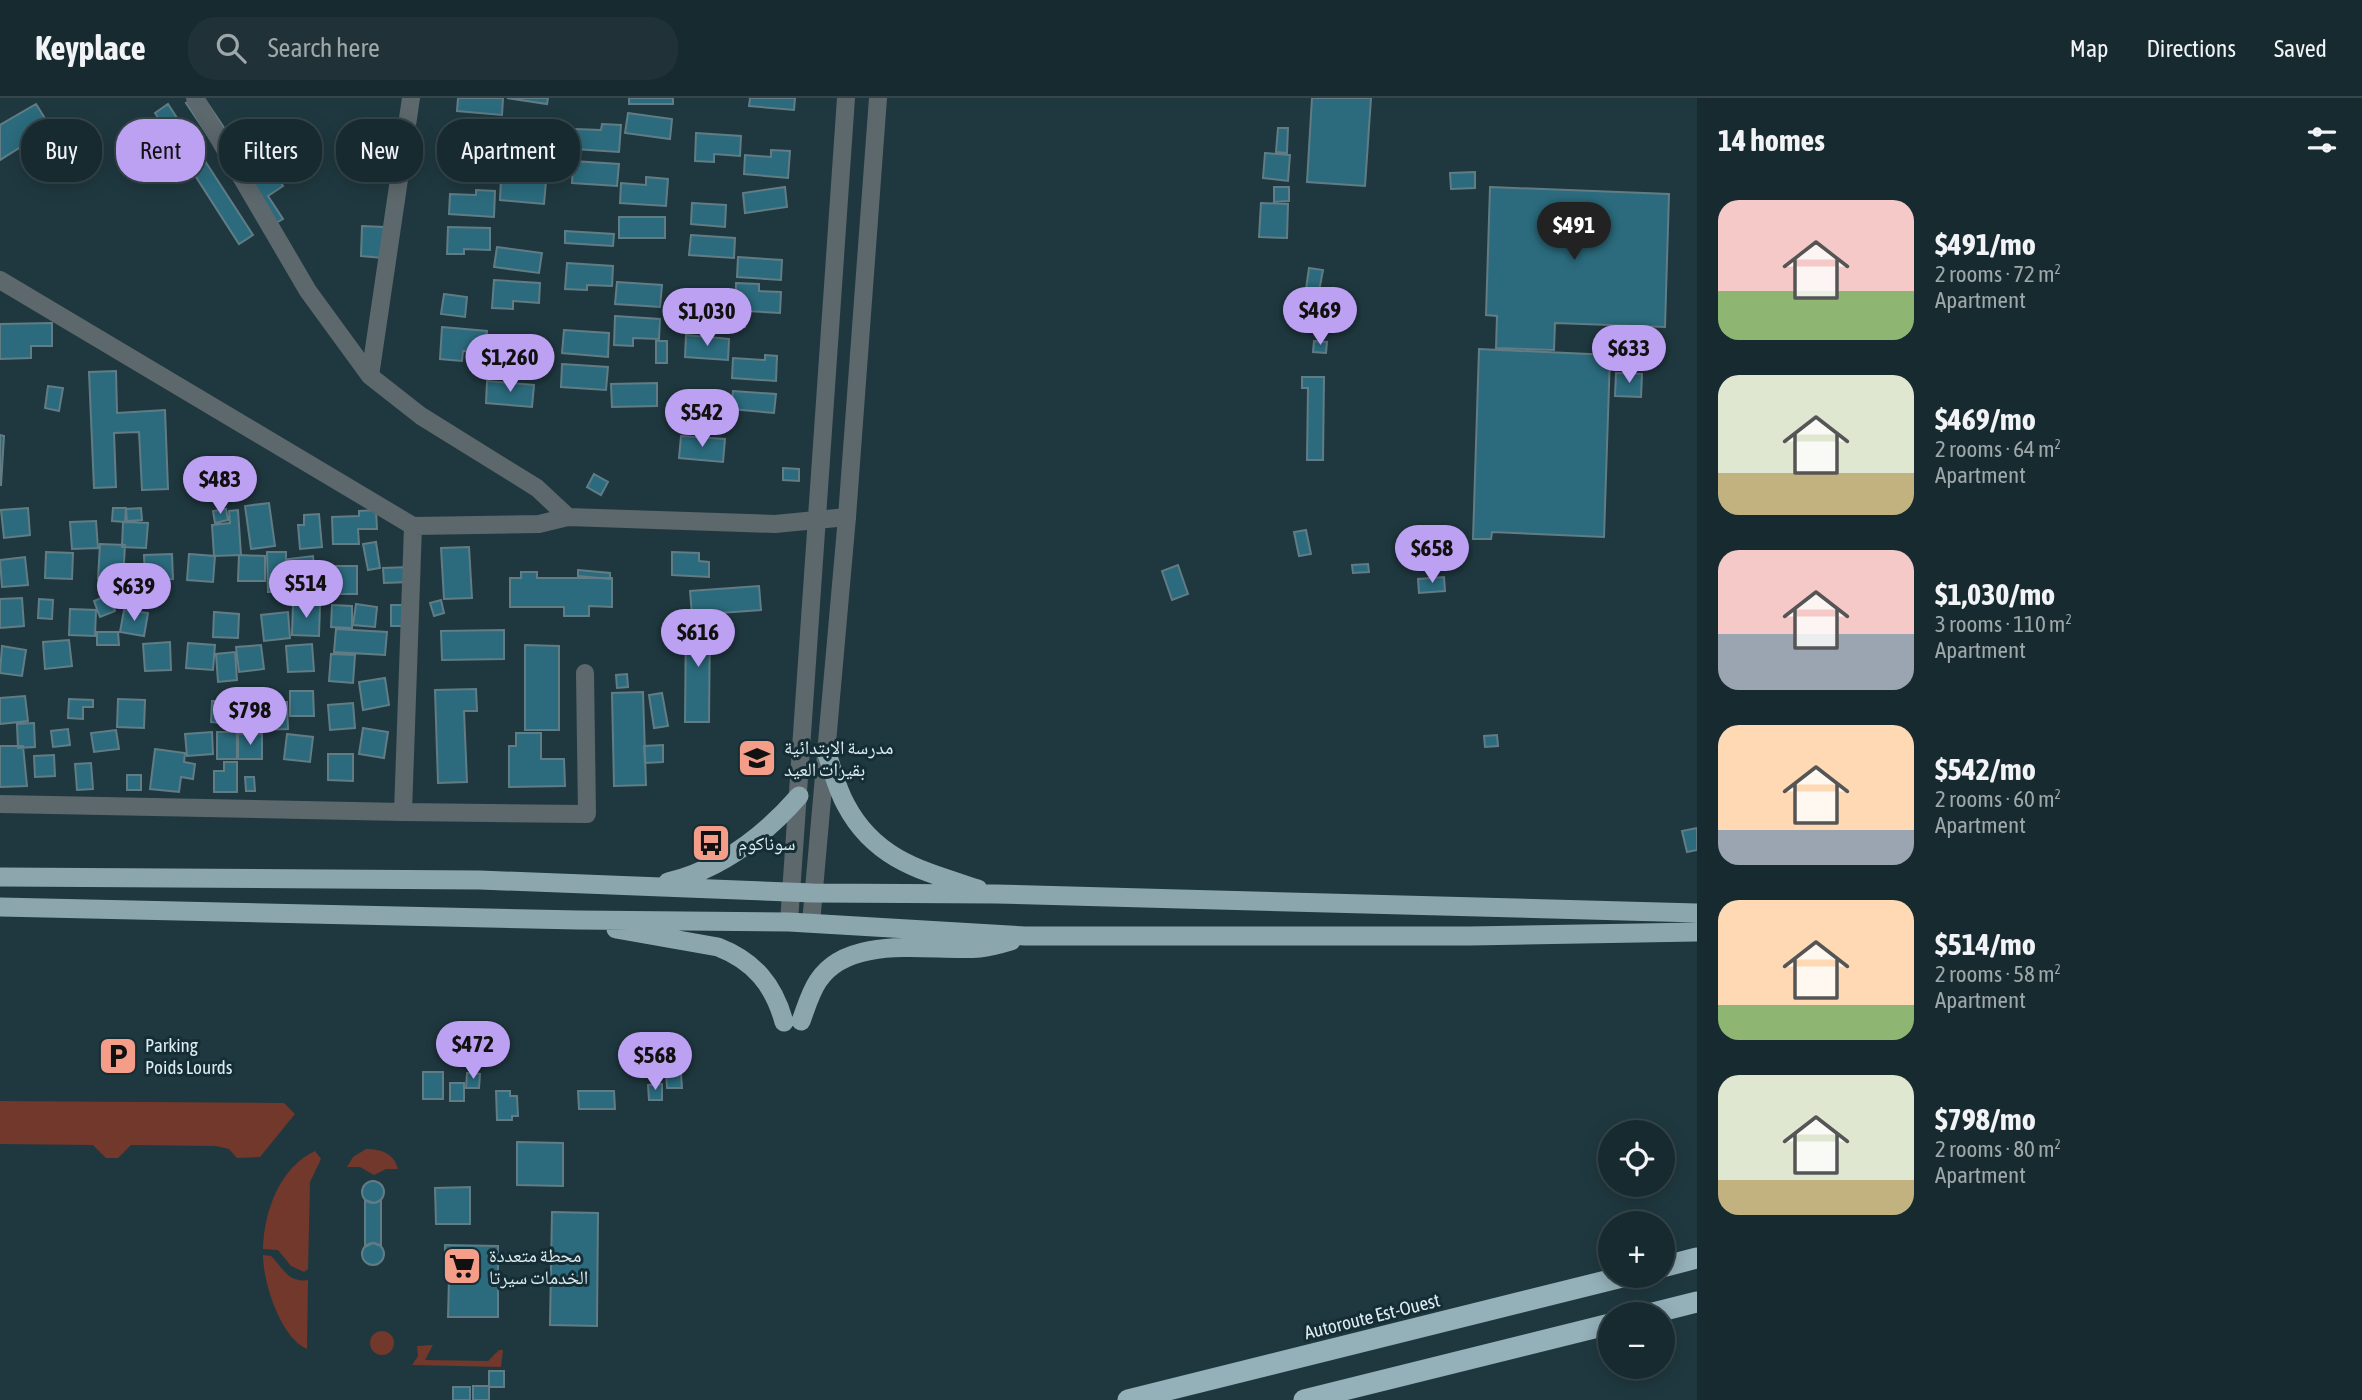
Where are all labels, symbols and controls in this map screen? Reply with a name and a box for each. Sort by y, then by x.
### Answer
search box [188,17,678,80]
text: Keyplace [35,29,146,67]
icon: search [212,29,250,67]
text: Search here [268,33,380,63]
text: Map [2070,35,2108,62]
text: Directions [2146,35,2236,62]
text: Saved [2274,35,2327,62]
chip: Buy [21,119,102,182]
chip: Rent [116,119,205,182]
chip: Filters [219,119,322,182]
chip: New [336,119,423,182]
chip: Apartment [437,119,580,182]
icon: filters [2303,121,2341,159]
text: 14 homes [1718,123,1825,157]
pin: $491 [1533,202,1615,262]
text: $491 [1553,212,1595,238]
text: $491/mo [1935,227,2036,261]
icon: home [1774,228,1858,312]
text: 2 rooms · 72 m² [1935,261,2061,287]
text: Apartment [1935,287,2026,313]
pin: $1,030 [650,288,764,348]
pin: $469 [1279,288,1361,347]
text: $469 [1299,297,1341,323]
text: $1,030 [679,298,736,324]
pin: $633 [1588,326,1670,385]
pin: $1,260 [453,334,567,394]
text: $633 [1608,335,1650,361]
text: $1,260 [482,344,539,370]
pin: $542 [661,390,743,449]
text: $542 [681,399,723,425]
text: $469/mo [1935,402,2036,436]
icon: home [1774,403,1858,487]
text: 2 rooms · 64 m² [1935,436,2061,462]
pin: $483 [179,456,261,516]
text: Apartment [1935,462,2026,488]
text: $483 [199,466,241,492]
pin: $658 [1391,526,1473,585]
text: $658 [1411,535,1453,561]
pin: $514 [265,560,347,620]
pin: $639 [93,564,175,623]
text: $514 [285,570,327,596]
text: $639 [113,573,155,599]
text: $1,030/mo [1935,577,2055,611]
icon: home [1774,578,1858,662]
pin: $616 [657,610,739,669]
text: 3 rooms · 110 m² [1935,611,2072,637]
text: $616 [677,619,719,645]
text: Apartment [1935,637,2026,663]
pin: $798 [209,688,291,747]
text: $798 [229,697,271,723]
place label: مدرسة الابتدائية بقيرات العيد [784,736,893,781]
school or university icon: مدرسة الابتدائية بقيرات العيد [736,737,778,779]
text: $542/mo [1935,752,2036,786]
icon: home [1774,753,1858,837]
text: 2 rooms · 60 m² [1935,786,2061,812]
text: Apartment [1935,812,2026,838]
bus stop icon: سوناكوم [690,822,732,864]
place label: سوناكوم [738,832,796,857]
text: $514/mo [1935,927,2036,961]
icon: home [1774,928,1858,1012]
text: 2 rooms · 58 m² [1935,961,2061,987]
text: Apartment [1935,987,2026,1013]
pin: $472 [432,1021,514,1081]
text: $472 [452,1031,494,1057]
pin: $568 [614,1032,696,1092]
place label: Parking Poids Lourds [145,1034,233,1078]
parking icon: Parking Poids Lourds [97,1035,139,1077]
text: $568 [634,1042,676,1068]
text: $798/mo [1935,1102,2036,1136]
icon: home [1774,1103,1858,1187]
map controls [1598,1120,1675,1379]
button: locate [1598,1120,1675,1197]
text: 2 rooms · 80 m² [1935,1136,2061,1162]
text: Apartment [1935,1162,2026,1188]
button: + [1598,1211,1675,1288]
place label: محطة متعددة الخدمات سيرتا [489,1244,588,1289]
supermarket icon: محطة متعددة الخدمات سيرتا [441,1245,483,1287]
street label: Autoroute Est-Ouest [1302,1289,1442,1343]
button: − [1598,1302,1675,1379]

